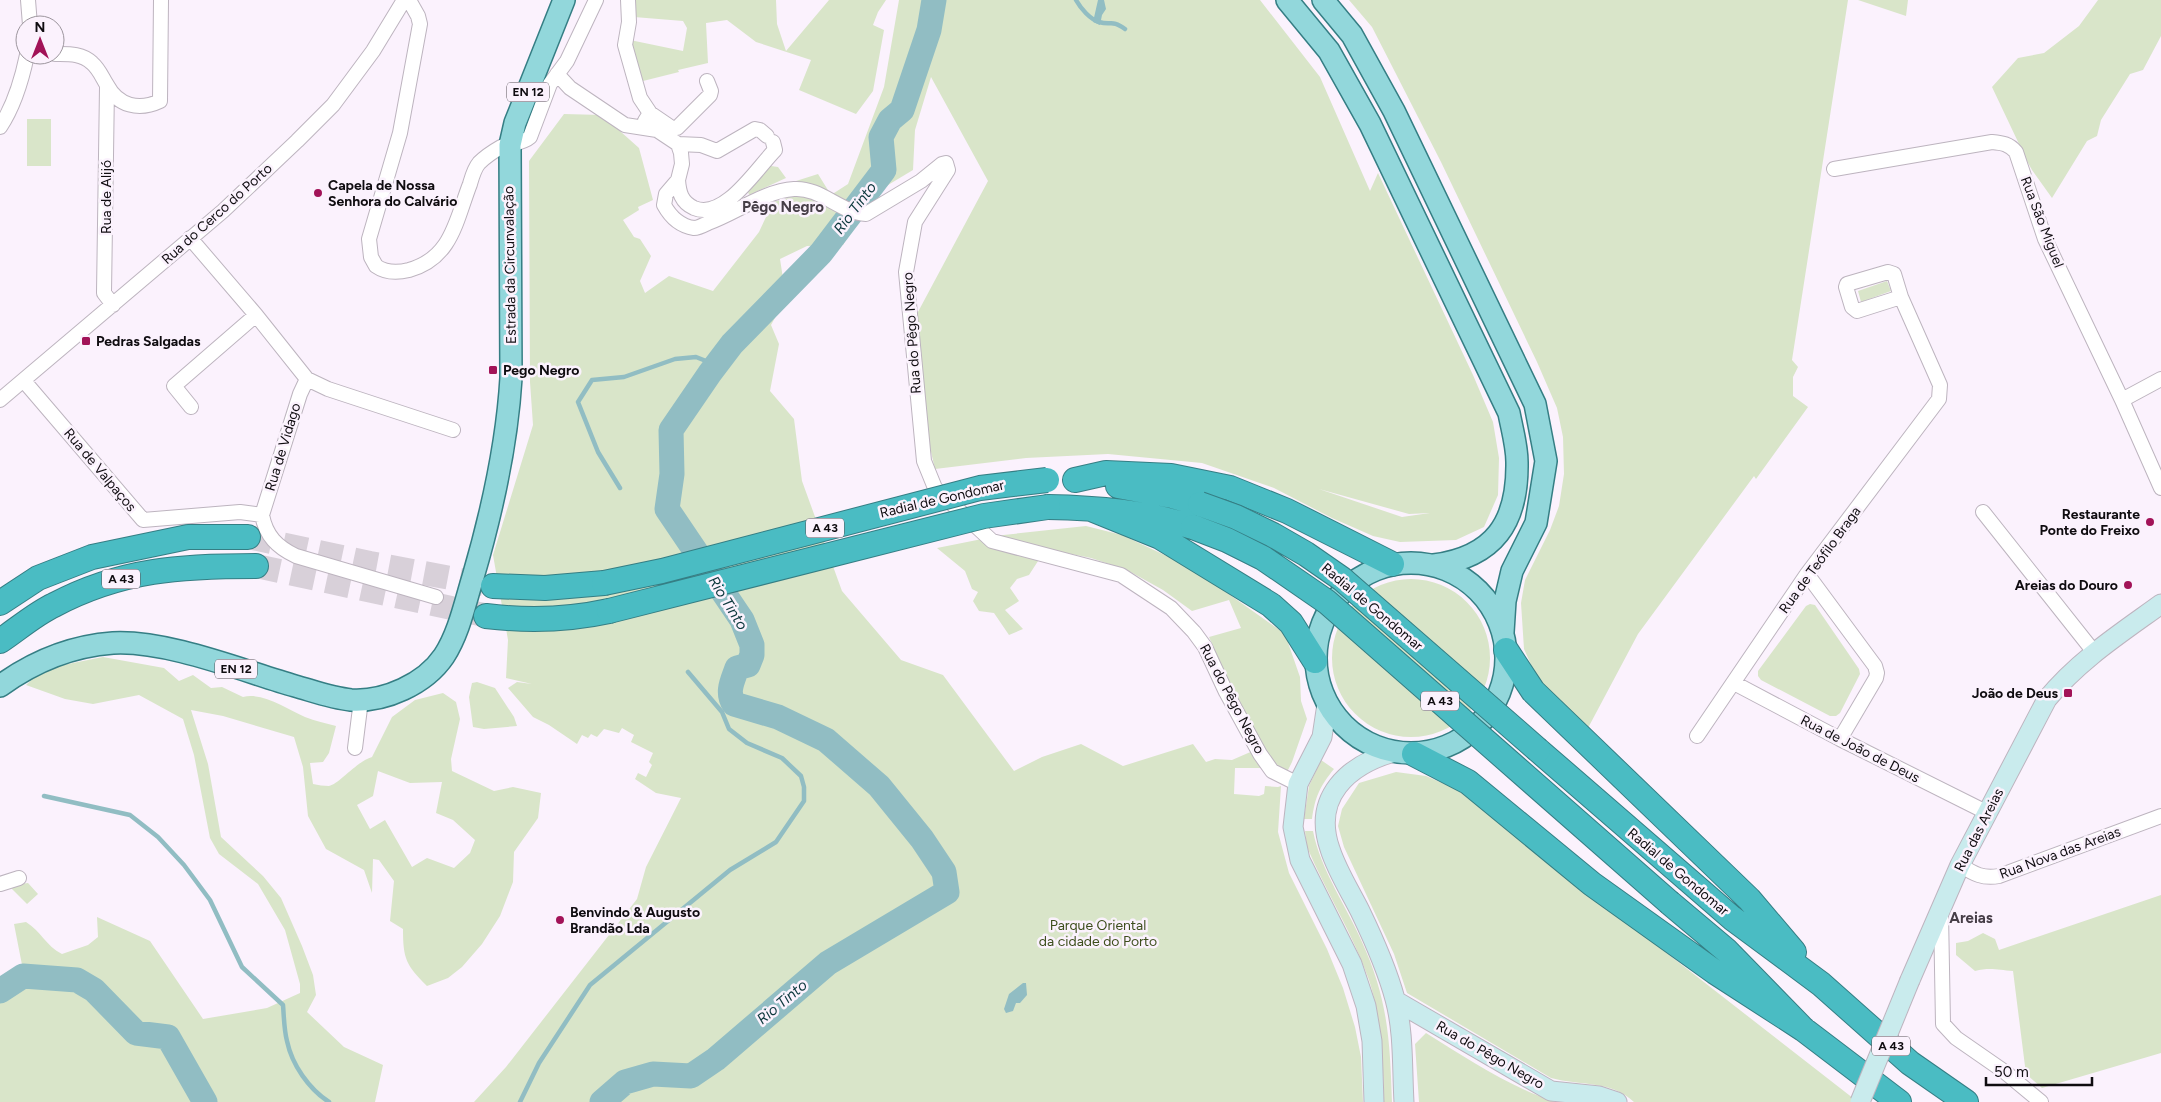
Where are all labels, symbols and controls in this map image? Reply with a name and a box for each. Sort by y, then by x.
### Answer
north arrow [15,15,65,65]
text: N [35,19,45,36]
road number: EN 12 [507,82,549,101]
street label: Rua de Alijó [98,160,115,234]
street label: Rua do Cerco do Porto [158,160,276,268]
street label: Rua São Miguel [2017,174,2067,270]
place label: Capela de Nossa Senhora do Calvário [328,177,457,210]
water label: Rio Tinto [830,178,880,237]
street label: Estrada da Circunvalação [500,186,520,344]
marker: Capela de Nossa Senhora do Calvário [312,187,324,199]
district label: Pêgo Negro [742,198,824,216]
street label: Rua do Pêgo Negro [899,272,925,394]
place label: Pedras Salgadas [96,333,201,350]
marker: Pedras Salgadas [80,335,92,347]
place label: Pego Negro [503,362,579,379]
marker: Pego Negro [487,364,499,376]
street label: Rua de Vidago [262,401,304,493]
street label: Rua de Valpaços [60,425,140,515]
street label: Radial de Gondomar [878,476,1006,522]
street label: Rua de Teófilo Braga [1776,503,1864,617]
place label: Restaurante Ponte do Freixo [2039,506,2140,539]
marker: Restaurante Ponte do Freixo [2144,516,2156,528]
road number: A 43 [806,518,844,538]
street label: Radial de Gondomar [1318,560,1426,655]
road number: A 43 [102,570,140,588]
water label: Rio Tinto [704,573,752,633]
place label: Areias do Douro [2015,577,2118,594]
marker: Areias do Douro [2122,579,2134,591]
street label: Rua do Pêgo Negro [1196,641,1268,757]
road number: EN 12 [215,660,257,679]
place label: João de Deus [1972,685,2058,702]
marker: João de Deus [2062,687,2074,699]
road number: A 43 [1421,691,1459,710]
street label: Rua de João de Deus [1798,712,1922,786]
street label: Rua das Areias [1951,785,2007,875]
street label: Rua Nova das Areias [1997,823,2123,883]
street label: Radial de Gondomar [1624,825,1732,920]
place label: Benvindo & Augusto Brandão Lda [570,904,700,937]
district label: Areias [1949,909,1993,927]
marker: Benvindo & Augusto Brandão Lda [554,914,566,926]
park label: Parque Oriental da cidade do Porto [1039,917,1157,950]
water label: Rio Tinto [753,976,811,1028]
street label: Rua do Pêgo Negro [1433,1017,1547,1093]
road number: A 43 [1872,1036,1910,1056]
scale bar [1986,1054,2092,1086]
text: 50 m [1994,1063,2029,1081]

